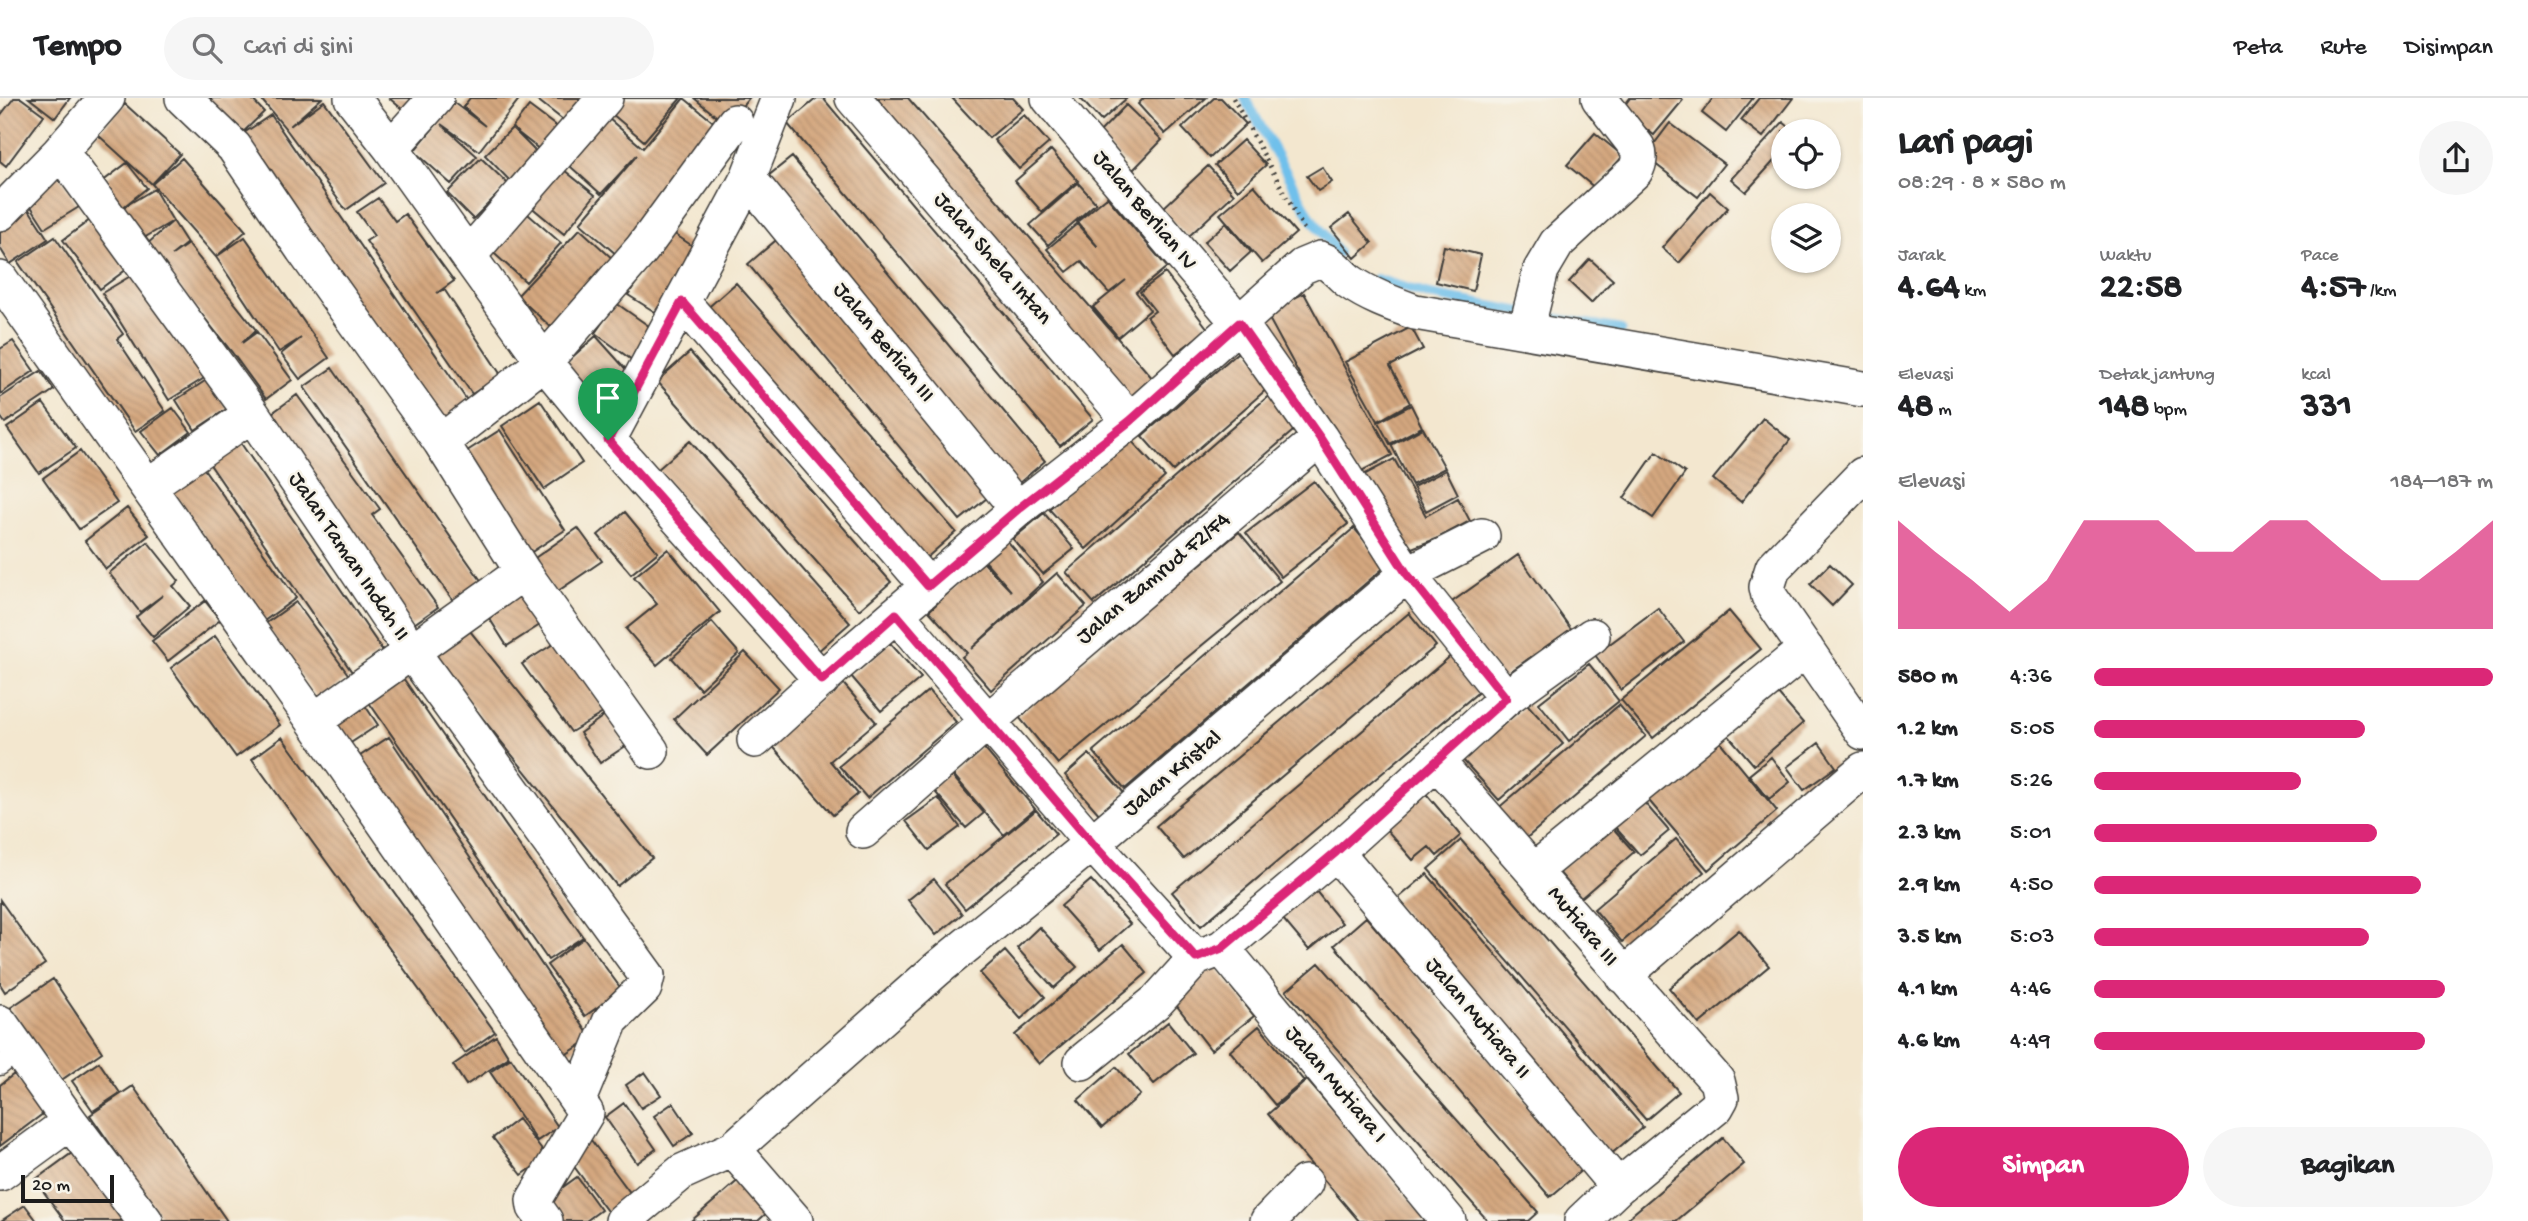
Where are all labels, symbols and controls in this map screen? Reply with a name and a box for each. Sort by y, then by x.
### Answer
search box [164,17,654,80]
text: Tempo [35,29,122,67]
icon: search [188,29,226,67]
text: Cari di sini [244,33,353,64]
text: Peta [2234,34,2283,63]
text: Rute [2321,34,2367,63]
text: Disimpan [2405,34,2493,63]
map controls [1771,119,1841,273]
button: locate [1771,119,1841,189]
button: share [2419,121,2493,195]
text: Lari pagi [1898,122,2033,166]
street label: Jalan Berlian IV [1086,145,1202,277]
text: 08:29 · 8 × 580 m [1898,170,2066,197]
street label: Jalan Shela Intan [927,187,1057,331]
button: layers [1771,203,1841,273]
text: Jarak [1898,245,1944,268]
text: Waktu [2100,245,2152,268]
text: Pace [2301,245,2339,268]
text: 4.64 [1898,268,1960,309]
text: 22:58 [2100,268,2183,309]
text: 4:57 [2301,268,2365,309]
street label: Jalan Berlian III [826,277,940,409]
text: km [1960,280,1986,303]
text: /km [2365,280,2397,303]
text: Elevasi [1898,364,1954,387]
text: Detak jantung [2100,364,2215,387]
text: kcal [2301,364,2331,387]
pin [578,368,638,440]
icon: arrive [589,379,627,417]
text: 48 [1898,387,1934,428]
text: 148 [2100,387,2150,428]
text: 331 [2301,387,2352,428]
text: m [1934,399,1952,422]
text: bpm [2150,399,2187,422]
street label: Jalan Taman Indah II [282,467,414,647]
text: Elevasi [1898,469,1966,496]
text: 184–187 m [2391,469,2493,496]
street label: Jalan Zamrud F2/F4 [1072,507,1236,651]
text: 580 m [1898,664,1958,691]
text: 4:36 [2010,664,2052,691]
text: 1.2 km [1898,716,1958,743]
text: 5:05 [2010,716,2054,743]
street label: Jalan Kristal [1118,725,1228,823]
text: 1.7 km [1898,768,1959,795]
text: 5:26 [2010,768,2052,795]
text: 2.3 km [1898,820,1960,847]
text: 5:01 [2010,820,2052,847]
text: 2.9 km [1898,872,1960,899]
text: 4:50 [2010,872,2053,899]
street label: Mutiara III [1541,881,1623,973]
text: 3.5 km [1898,924,1961,951]
text: 5:03 [2010,924,2054,951]
street label: Jalan Mutiara II [1418,953,1536,1085]
text: 4.1 km [1898,976,1957,1003]
text: 4:46 [2010,976,2051,1003]
street label: Jalan Mutiara I [1278,1021,1392,1149]
text: 4.6 km [1898,1028,1960,1055]
text: 4:49 [2010,1028,2051,1055]
button: Simpan [1898,1127,2189,1207]
button: Bagikan [2203,1127,2493,1207]
scale bar [21,1172,114,1204]
text: 20 m [32,1175,70,1198]

